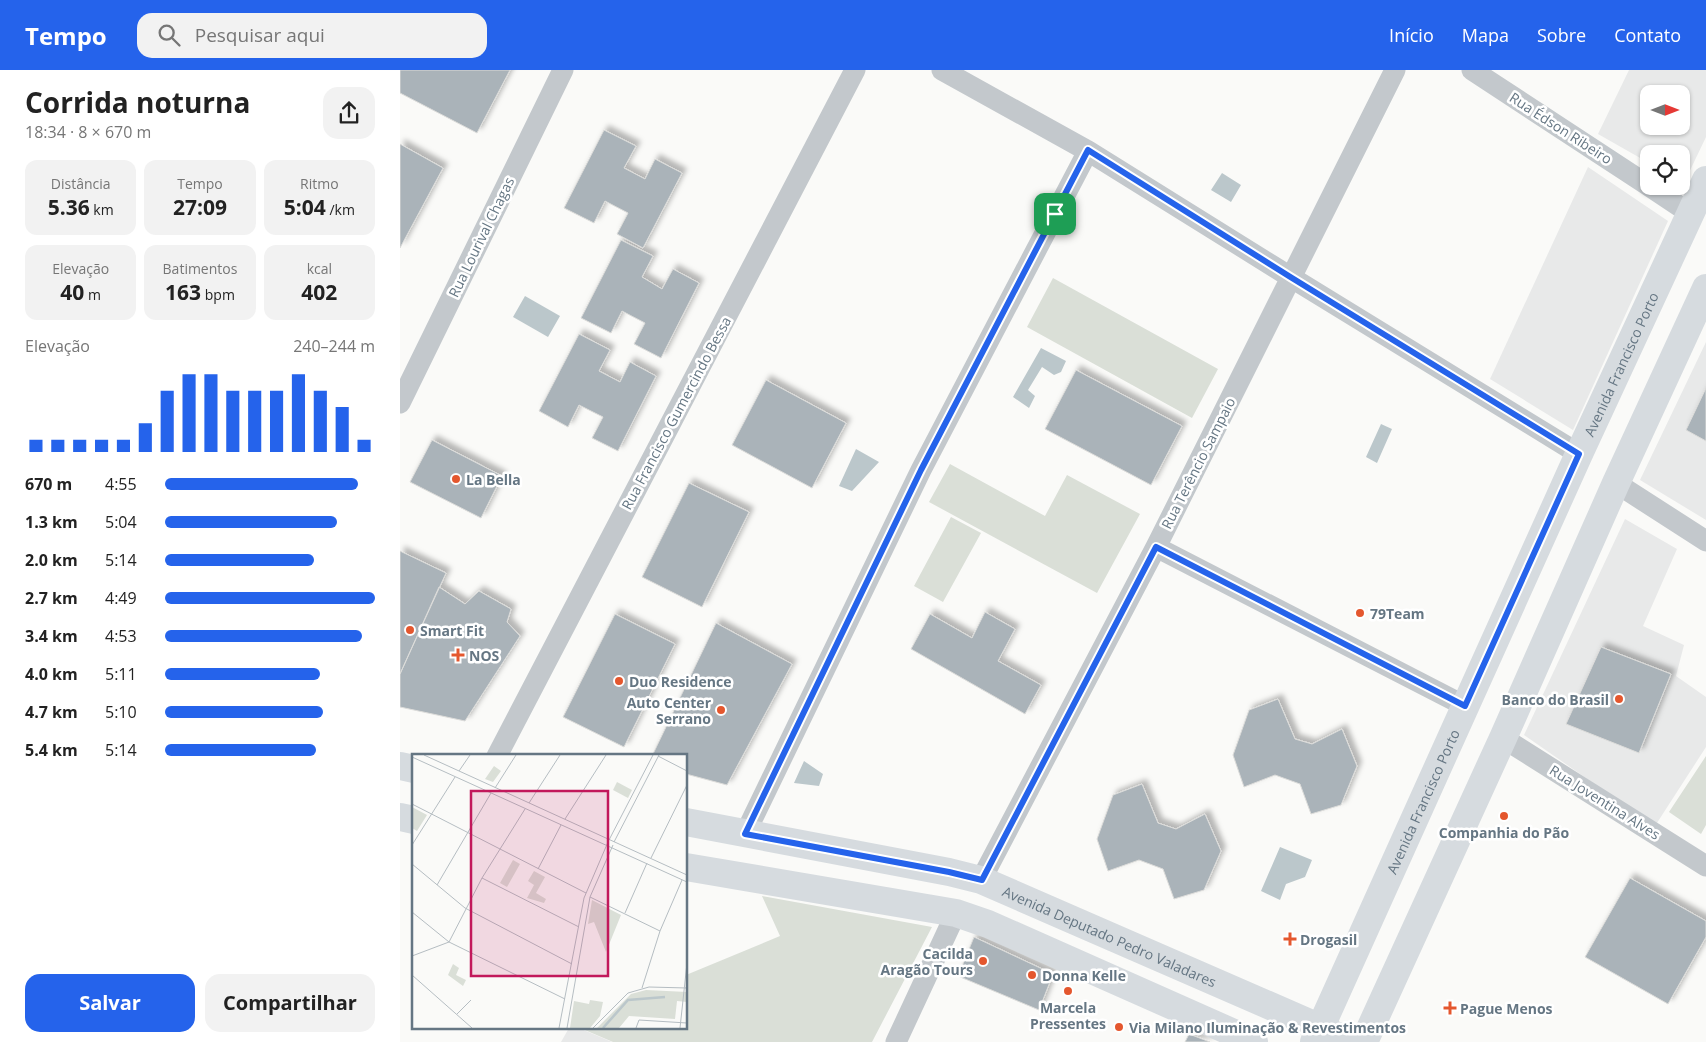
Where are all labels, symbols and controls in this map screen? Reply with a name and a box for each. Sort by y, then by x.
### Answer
search box [137,13,487,58]
text: Tempo [25,19,107,52]
icon: search [155,21,183,49]
text: Pesquisar aqui [195,22,325,48]
text: Início [1389,23,1434,47]
text: Mapa [1462,23,1509,47]
text: Sobre [1537,23,1586,47]
text: Contato [1614,23,1681,47]
text: Corrida noturna [25,83,250,121]
north arrow [1640,85,1690,135]
map controls [1640,85,1690,195]
button: share [323,87,375,139]
street label: Rua Édson Ribeiro [1506,88,1616,168]
text: 18:34 · 8 × 670 m [25,121,151,143]
button: locate [1640,145,1690,195]
street label: Rua Lourival Chagas [444,173,518,300]
text: Distância [51,174,111,193]
text: Tempo [177,174,223,193]
text: Ritmo [300,174,339,193]
text: 5.36 [48,193,90,221]
text: 27:09 [173,193,227,221]
text: 5:04 [284,193,326,221]
pin [1034,193,1076,235]
text: km [90,200,114,219]
text: /km [326,200,355,219]
icon: arrive [1041,200,1069,228]
text: Elevação [52,259,109,278]
text: Batimentos [163,259,237,278]
text: kcal [307,259,332,278]
text: 40 [60,278,84,306]
text: 163 [165,278,201,306]
text: 402 [301,278,337,306]
text: m [84,285,101,304]
text: bpm [201,285,235,304]
street label: Avenida Francisco Porto [1579,289,1662,439]
street label: Rua Francisco Gumercindo Bessa [617,313,735,513]
text: Elevação [25,335,90,357]
text: 240–244 m [293,335,375,357]
street label: Rua Terêncio Sampaio [1157,394,1239,532]
place label: La Bella [466,470,521,489]
text: 670 m [25,473,72,495]
text: 4:55 [105,473,137,495]
marker: La Bella [450,473,462,485]
text: 1.3 km [25,511,78,533]
text: 5:04 [105,511,137,533]
text: 2.0 km [25,549,78,571]
text: 5:14 [105,549,137,571]
text: 2.7 km [25,587,78,609]
text: 4:49 [105,587,137,609]
place label: 79Team [1370,604,1425,623]
marker: 79Team [1354,607,1366,619]
place label: Smart Fit [420,621,484,640]
marker: Smart Fit [404,624,416,636]
text: 3.4 km [25,625,78,647]
text: 4:53 [105,625,137,647]
place label: NOS [469,646,500,665]
marker: NOS [451,648,465,662]
text: 4.0 km [25,663,78,685]
text: 5:11 [105,663,137,685]
place label: Duo Residence [629,672,731,691]
marker: Duo Residence [613,675,625,687]
place label: Banco do Brasil [1502,690,1609,709]
place label: Auto Center Serrano [627,693,712,728]
marker: Banco do Brasil [1613,693,1625,705]
text: 4.7 km [25,701,78,723]
text: 5:10 [105,701,137,723]
marker: Auto Center Serrano [715,704,727,716]
street label: Avenida Francisco Porto [1382,726,1463,877]
text: 5.4 km [25,739,78,761]
text: 5:14 [105,739,137,761]
inset map [412,754,688,1030]
street label: Rua Joventina Alves [1546,760,1664,844]
marker: Companhia do Pão [1498,810,1510,822]
place label: Companhia do Pão [1439,823,1570,842]
street label: Avenida Deputado Pedro Valadares [1000,881,1220,991]
place label: Drogasil [1300,930,1357,949]
marker: Drogasil [1284,933,1296,945]
place label: Cacilda Aragão Tours [881,944,973,979]
marker: Cacilda Aragão Tours [977,955,989,967]
place label: Donna Kelle [1042,966,1126,985]
marker: Donna Kelle [1026,969,1038,981]
button: Salvar [25,974,195,1032]
button: Compartilhar [205,974,375,1032]
marker: Marcela Pressentes [1062,985,1074,997]
place label: Marcela Pressentes [1030,998,1106,1033]
place label: Pague Menos [1460,999,1553,1018]
marker: Pague Menos [1444,1002,1456,1014]
place label: Via Milano Iluminação & Revestimentos [1129,1018,1406,1037]
marker: Via Milano Iluminação & Revestimentos [1113,1021,1125,1033]

